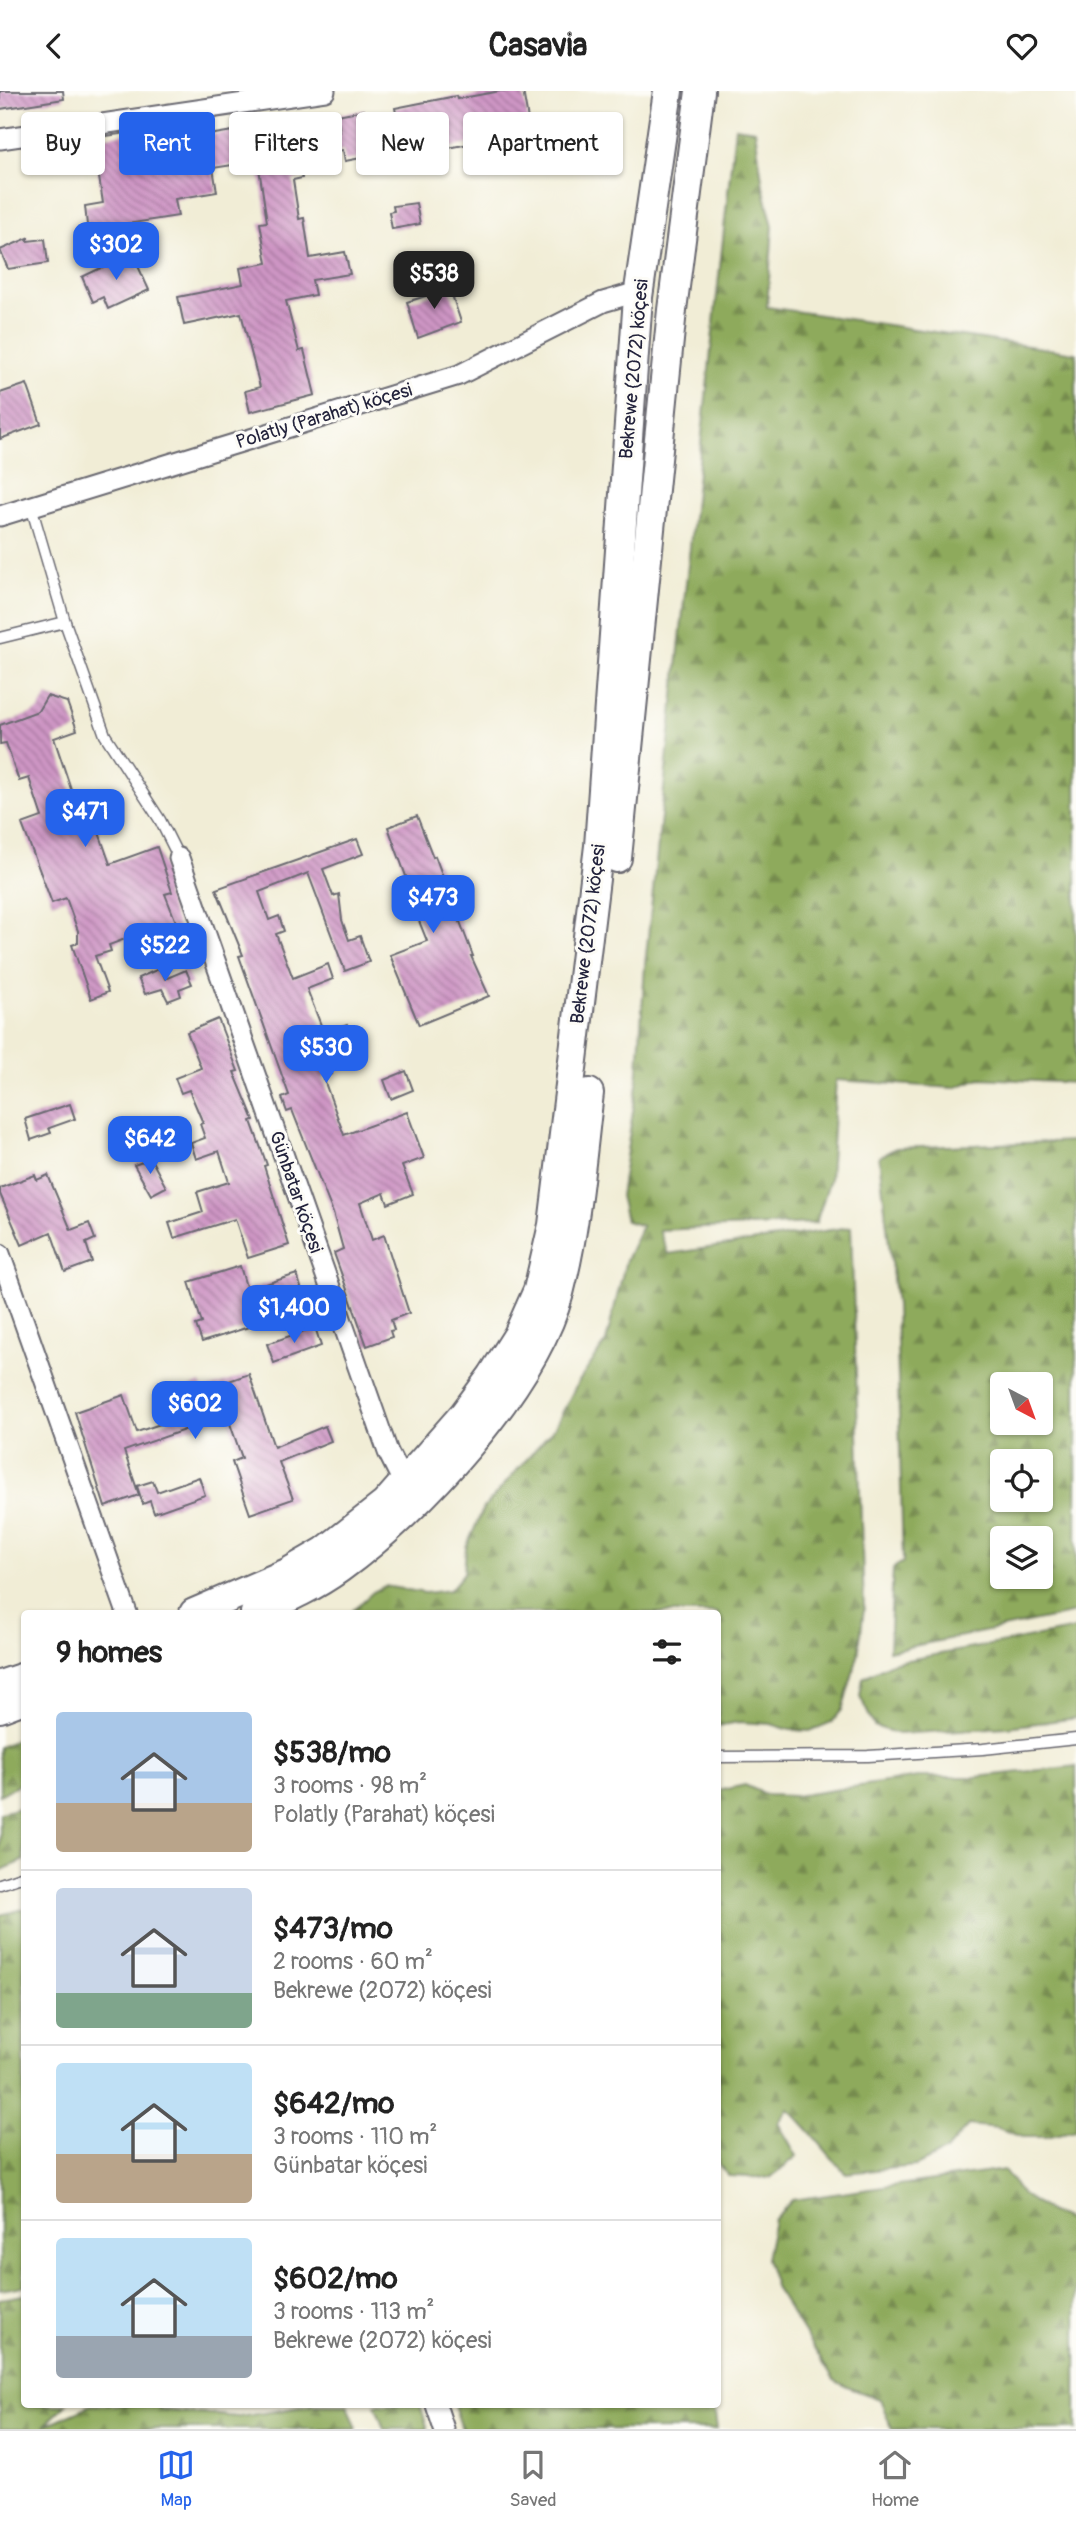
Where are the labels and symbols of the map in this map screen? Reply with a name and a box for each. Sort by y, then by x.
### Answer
pin: $302 [75,223,157,282]
pin: $538 [393,251,475,311]
street label: Bekrewe (2072) köçesi [614,278,654,460]
street label: Polatly (Parahat) köçesi [233,378,415,454]
pin: $471 [44,789,126,849]
street label: Bekrewe (2072) köçesi [565,843,611,1025]
pin: $473 [392,875,474,935]
pin: $522 [124,923,206,983]
pin: $530 [285,1025,367,1085]
pin: $642 [109,1117,191,1176]
street label: Günbatar köçesi [264,1128,328,1256]
pin: $1,400 [237,1285,351,1345]
north arrow [990,1372,1054,1435]
pin: $602 [154,1381,236,1441]

